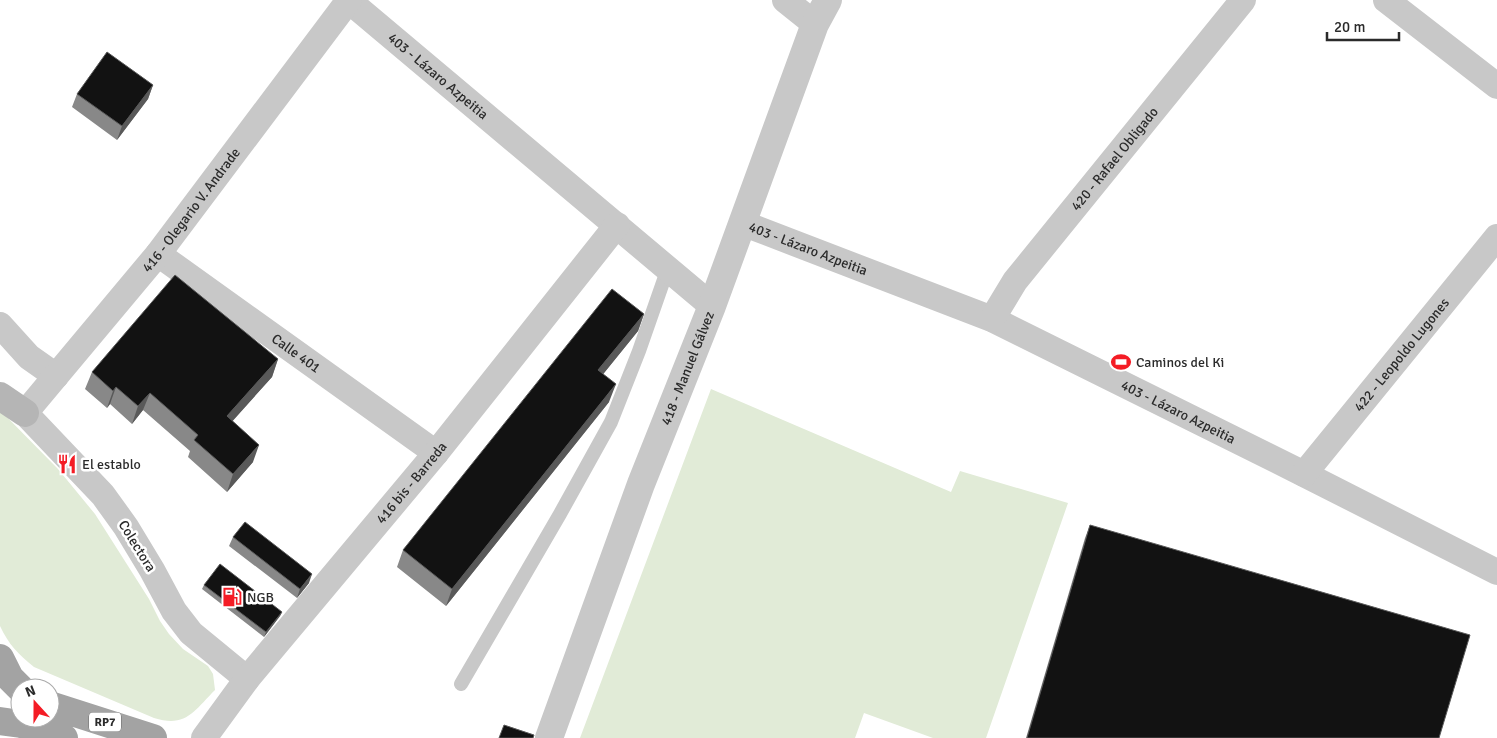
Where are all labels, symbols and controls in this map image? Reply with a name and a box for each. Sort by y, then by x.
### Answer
scale bar [1327,10,1400,42]
text: 20 m [1334,18,1365,36]
street label: 403 - Lázaro Azpeitia [385,29,492,123]
street label: 420 - Rafael Obligado [1067,103,1161,214]
street label: 416 - Olegario V. Andrade [138,144,244,275]
street label: 403 - Lázaro Azpeitia [747,218,870,279]
street label: 422 - Leopoldo Lugones [1350,294,1453,415]
street label: 418 - Manuel Gálvez [657,309,718,428]
street label: Calle 401 [268,330,324,376]
sports icon: Caminos del Ki [1110,351,1132,373]
place label: Caminos del Ki [1136,354,1224,371]
street label: 403 - Lázaro Azpeitia [1118,376,1238,447]
street label: 416 bis - Barreda [372,438,450,527]
restaurant icon: El establo [56,453,78,475]
place label: El establo [82,456,141,473]
street label: Colectora [115,517,159,575]
fuel station icon: NGB [221,586,243,608]
place label: NGB [247,589,274,606]
north arrow [10,678,60,728]
text: N [23,682,38,701]
road number: RP7 [89,712,121,732]

